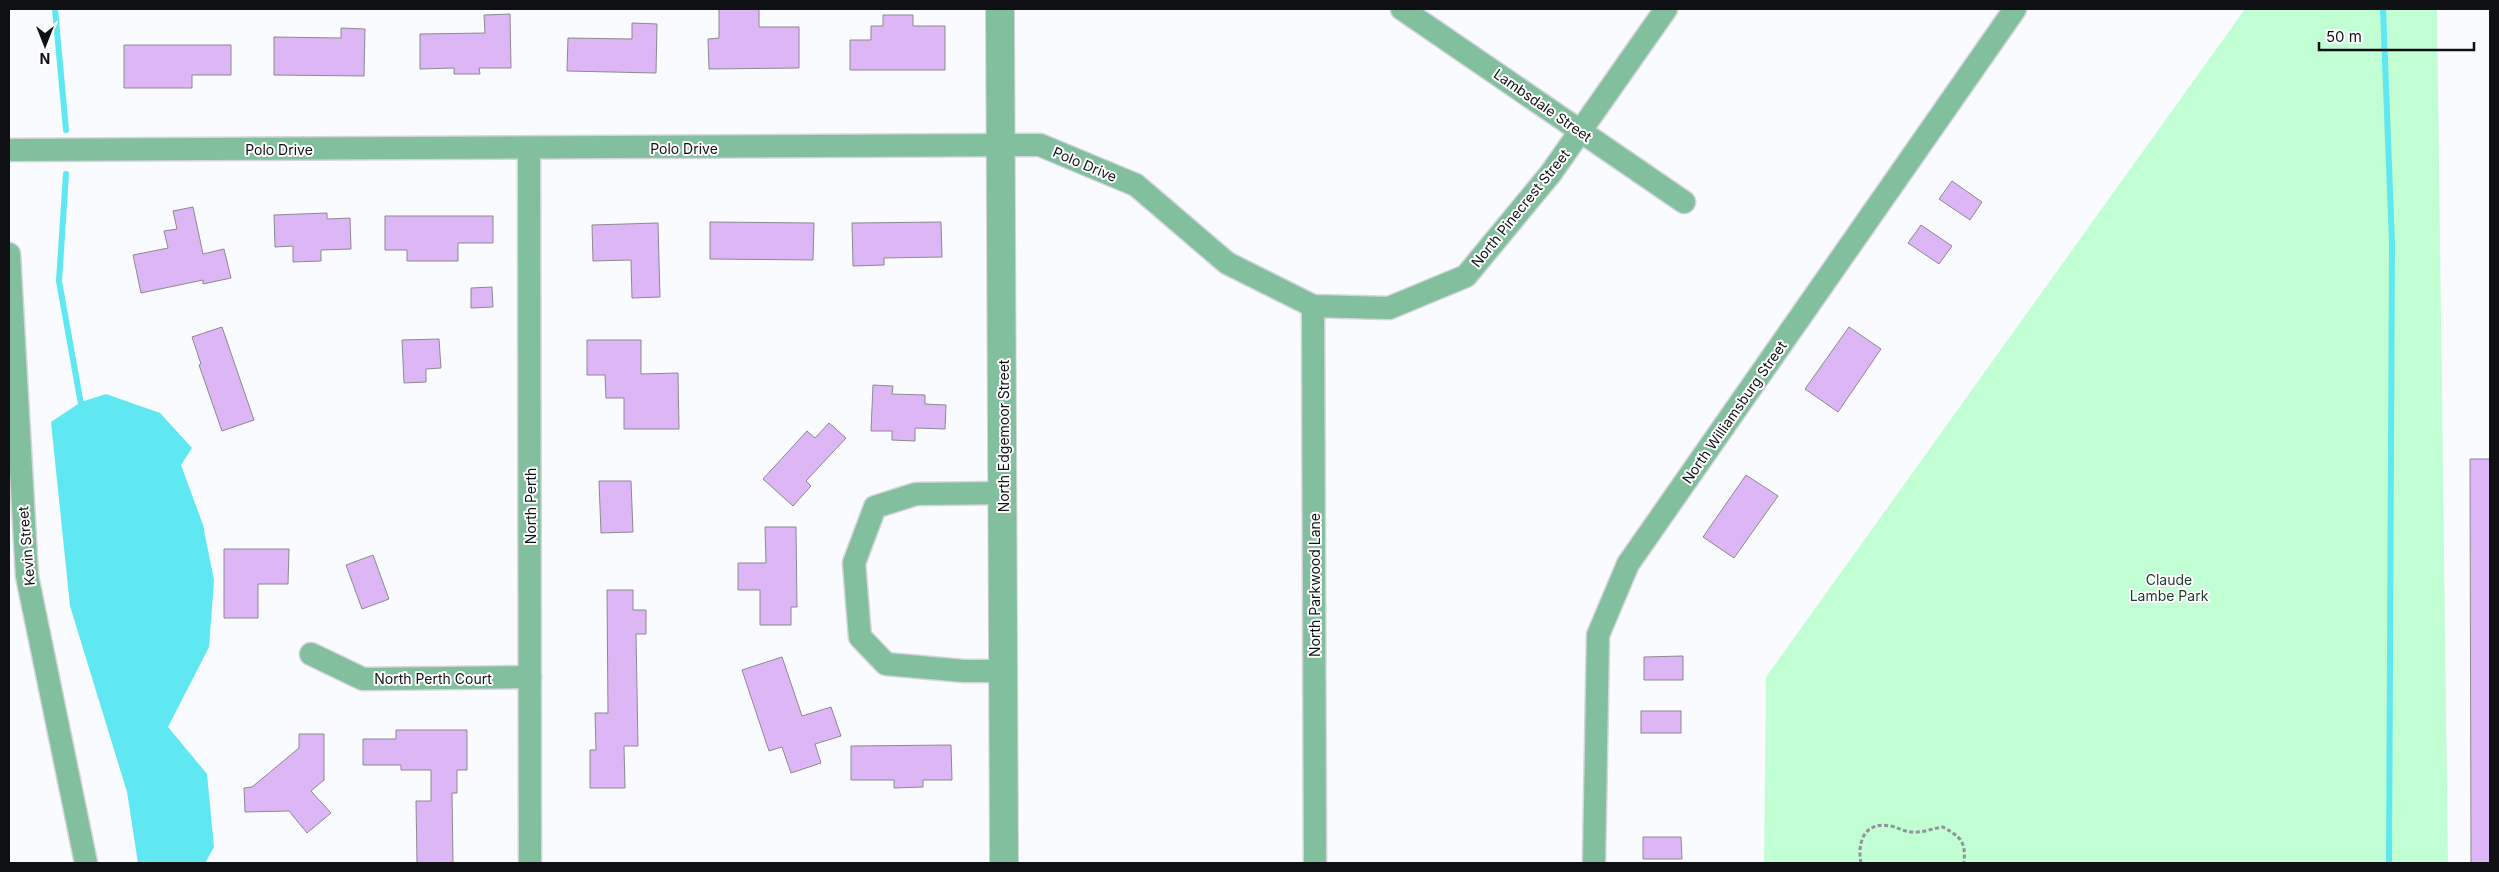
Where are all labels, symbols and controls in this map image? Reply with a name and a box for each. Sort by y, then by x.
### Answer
north arrow [20,20,70,70]
scale bar [2319,20,2474,52]
text: 50 m [2326,27,2362,46]
text: N [40,50,50,67]
street label: Lambsdale Street [1491,65,1595,145]
street label: Polo Drive [650,140,718,157]
street label: Polo Drive [245,141,313,158]
street label: Polo Drive [1051,143,1119,185]
street label: North Pinecrest Street [1467,145,1573,270]
street label: North Williamsburg Street [1678,337,1790,487]
street label: North Edgemoor Street [995,359,1012,512]
street label: North Perth [522,468,539,544]
street label: Kevin Street [14,505,38,586]
street label: North Parkwood Lane [1306,513,1323,657]
park label: Claude Lambe Park [2130,571,2209,604]
street label: North Perth Court [374,670,492,687]

